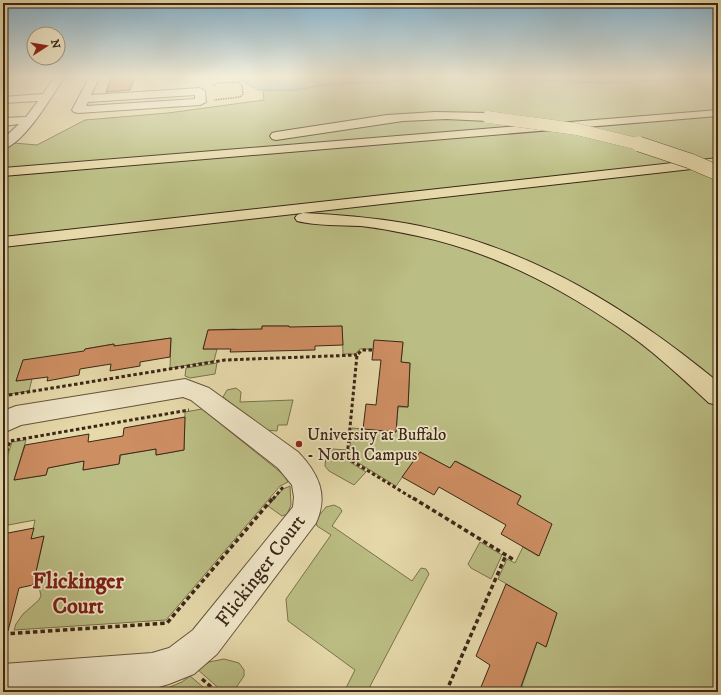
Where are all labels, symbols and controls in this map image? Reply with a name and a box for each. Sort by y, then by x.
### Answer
north arrow [26,26,66,66]
text: N [47,38,63,50]
place label: University at Buffalo - North Campus [307,424,446,466]
marker: University at Buffalo - North Campus [294,439,304,449]
street label: Flickinger Court [211,510,311,632]
district label: Flickinger Court [32,568,124,620]

